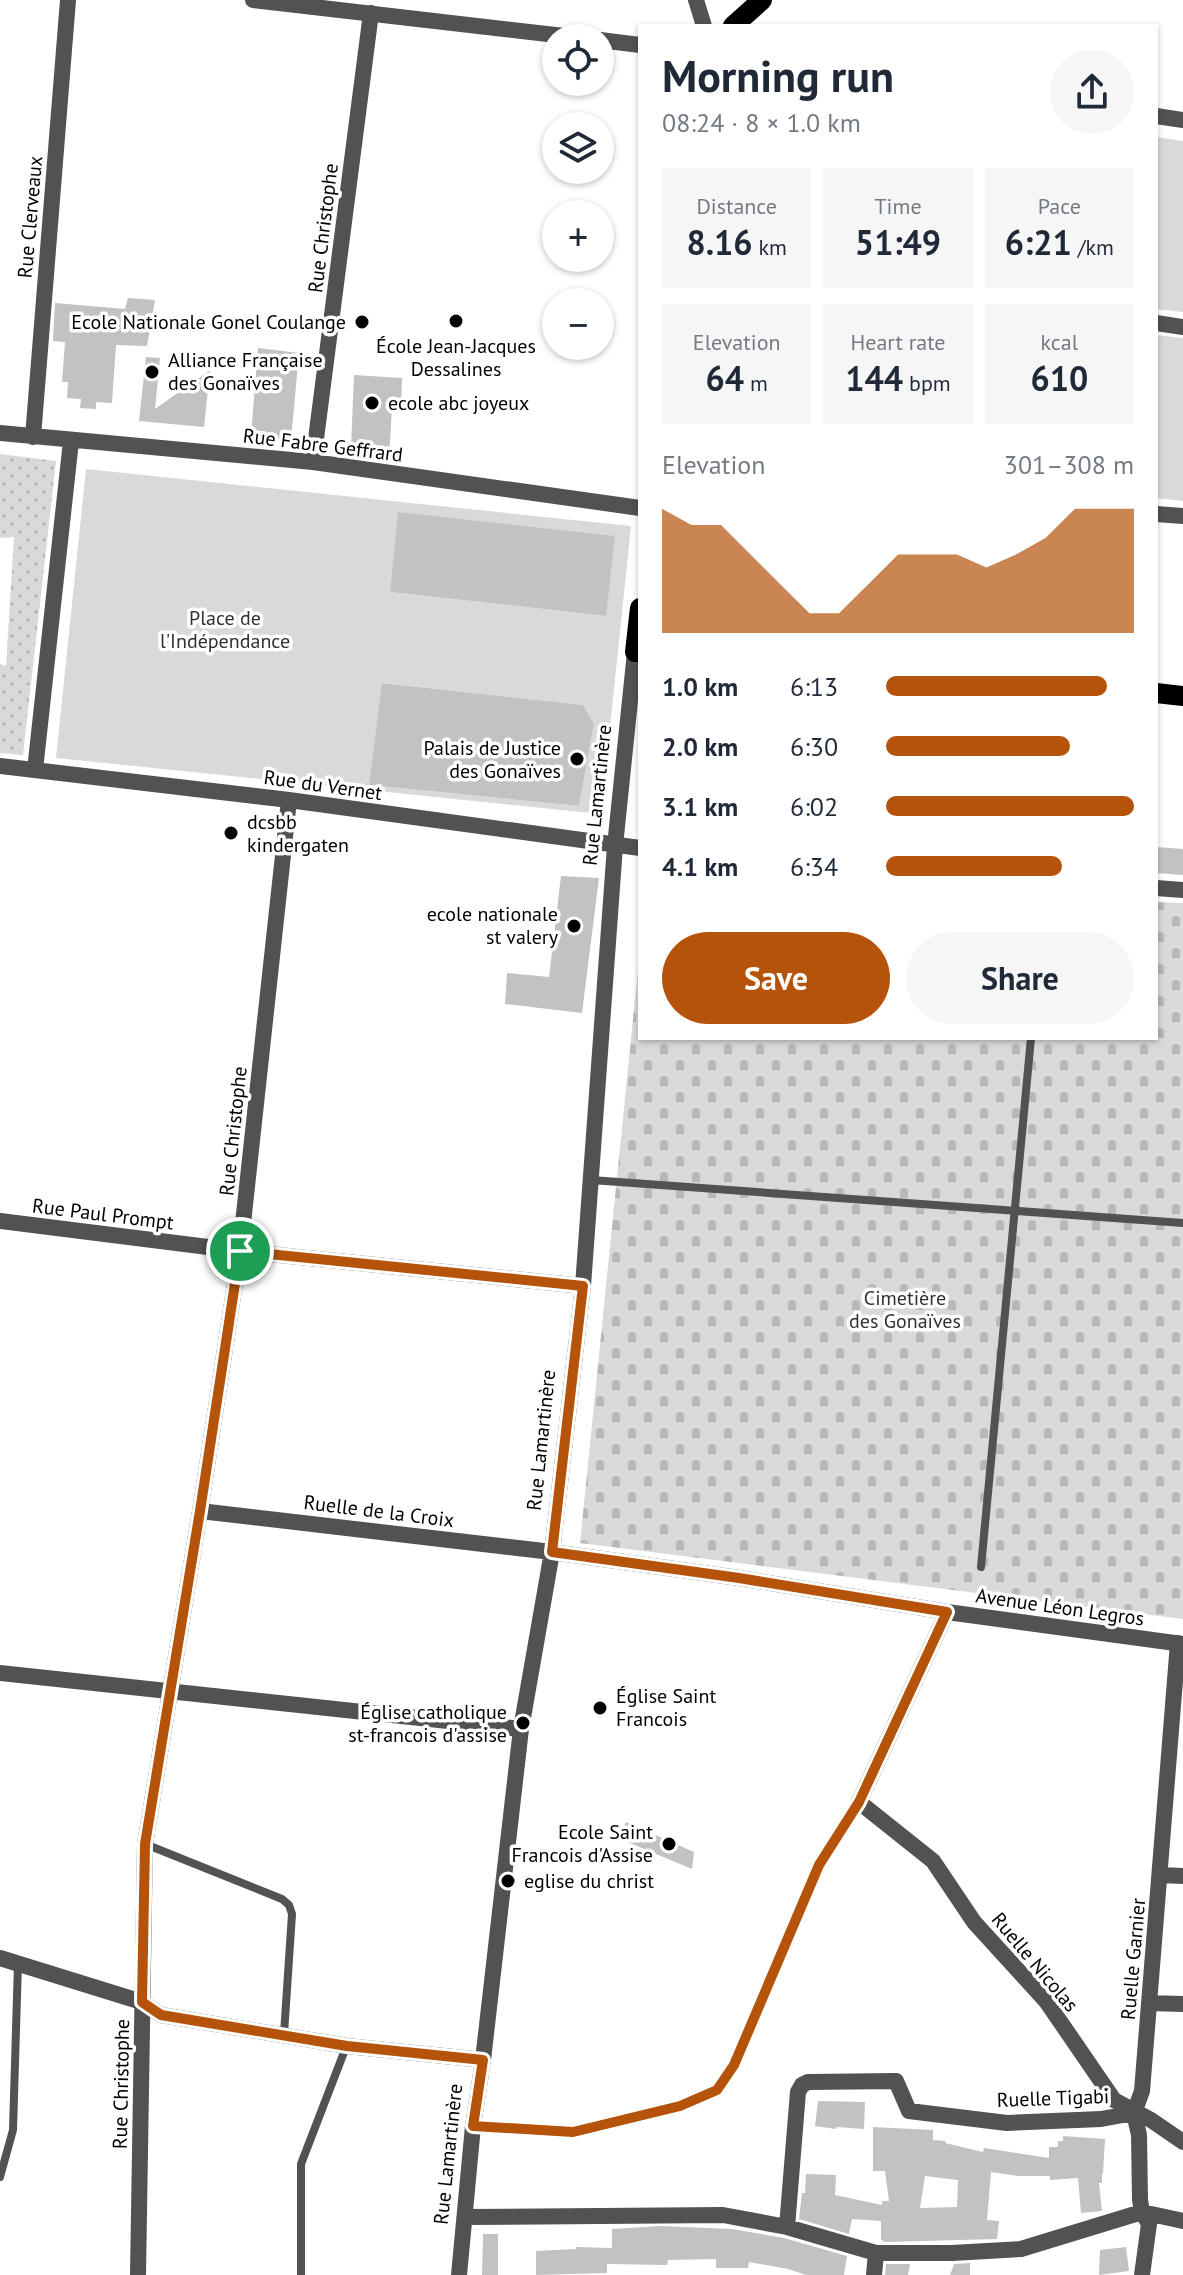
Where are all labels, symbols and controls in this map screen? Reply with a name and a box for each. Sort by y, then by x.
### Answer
map controls [542,24,614,360]
button: locate [542,24,614,96]
text: Morning run [662,47,894,104]
button: share [1050,50,1134,134]
text: 08:24 · 8 × 1.0 km [662,106,861,139]
button: layers [542,112,614,184]
street label: Rue Clerveaux [12,155,48,279]
street label: Rue Christophe [302,162,344,294]
text: Distance [696,192,777,220]
text: Time [874,192,922,220]
text: Pace [1038,192,1081,220]
button: + [542,200,614,272]
text: 8.16 [686,220,753,264]
text: 51:49 [855,220,941,264]
text: 6:21 [1005,220,1072,264]
text: km [753,233,787,261]
text: /km [1072,233,1114,261]
button: − [542,288,614,360]
place label: Ecole Nationale Gonel Coulange [71,309,346,335]
marker: École Jean-Jacques Dessalines [447,312,465,330]
marker: Ecole Nationale Gonel Coulange [353,313,371,331]
text: Elevation [693,328,780,356]
text: Heart rate [850,328,946,356]
text: kcal [1041,328,1078,356]
place label: École Jean-Jacques Dessalines [376,333,536,382]
place label: Alliance Française des Gonaïves [168,347,323,396]
text: 64 [706,356,744,400]
text: 144 [845,356,903,400]
text: 610 [1030,356,1088,400]
marker: Alliance Française des Gonaïves [143,363,161,381]
text: m [744,369,768,397]
text: bpm [903,369,951,397]
place label: ecole abc joyeux [388,390,529,416]
marker: ecole abc joyeux [363,394,381,412]
street label: Rue Fabre Geffrard [242,422,404,468]
text: Elevation [662,448,766,481]
text: 301–308 m [1004,448,1134,481]
park label: Place de l'Indépendance [160,605,290,654]
text: 1.0 km [662,670,738,703]
text: 6:13 [790,670,838,703]
street label: Rue Lamartinère [577,723,617,867]
text: 2.0 km [662,730,738,763]
text: 6:30 [790,730,838,763]
place label: Palais de Justice des Gonaïves [424,735,561,784]
marker: Palais de Justice des Gonaïves [568,750,586,768]
street label: Rue du Vernet [262,764,384,806]
text: 3.1 km [662,790,738,823]
text: 6:02 [790,790,838,823]
place label: dcsbb kindergaten [247,809,349,858]
marker: dcsbb kindergaten [222,824,240,842]
text: 4.1 km [662,850,738,883]
text: 6:34 [790,850,838,883]
place label: ecole nationale st valery [427,901,559,950]
marker: ecole nationale st valery [565,917,583,935]
button: Save [662,932,890,1024]
button: Share [906,932,1134,1024]
street label: Rue Christophe [213,1065,253,1197]
street label: Rue Paul Prompt [31,1192,175,1236]
pin [206,1217,274,1285]
icon: arrive [218,1229,262,1273]
park label: Cimetière des Gonaïves [849,1285,961,1334]
street label: Rue Lamartinère [521,1368,561,1512]
street label: Ruelle de la Croix [302,1489,456,1533]
street label: Avenue Léon Legros [974,1582,1146,1632]
place label: Église Saint Francois [616,1683,716,1732]
place label: Église catholique st-francois d'assise [348,1699,507,1748]
marker: Église Saint Francois [591,1699,609,1717]
marker: Église catholique st-francois d'assise [514,1714,532,1732]
place label: Ecole Saint Francois d'Assise [511,1819,653,1868]
marker: Ecole Saint Francois d'Assise [660,1835,678,1853]
place label: eglise du christ [524,1868,654,1894]
marker: eglise du christ [499,1872,517,1890]
street label: Ruelle Garnier [1115,1897,1151,2021]
street label: Ruelle Nicolas [986,1907,1084,2017]
street label: Rue Christophe [107,2019,135,2149]
street label: Rue Lamartinère [428,2082,468,2226]
street label: Ruelle Tigabi [996,2083,1110,2113]

